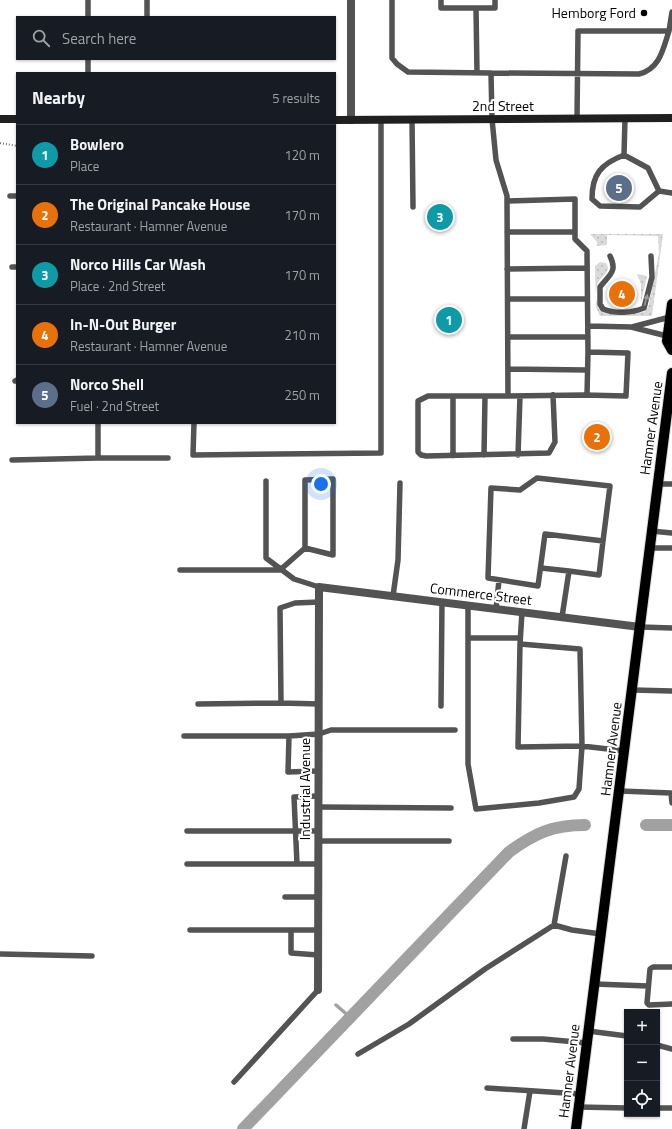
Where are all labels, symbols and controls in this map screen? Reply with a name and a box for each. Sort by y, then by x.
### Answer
place label: Hemborg Ford [551,2,636,23]
marker: Hemborg Ford [639,8,649,18]
search box [16,16,336,60]
icon: search [30,27,52,49]
text: Search here [62,27,136,50]
text: Nearby [32,85,85,111]
text: 5 results [272,88,320,108]
street label: 2nd Street [472,95,534,116]
text: Bowlero [70,133,124,156]
text: 1 [41,145,49,165]
text: 120 m [284,145,320,165]
text: Place [70,156,99,176]
pin: 5 [606,173,632,203]
text: The Original Pancake House [70,193,250,216]
pin: 3 [427,202,453,232]
text: 2 [41,205,49,225]
text: 170 m [284,205,320,225]
text: Restaurant · Hamner Avenue [70,216,227,236]
text: Norco Hills Car Wash [70,253,206,276]
text: 3 [41,265,49,285]
text: 170 m [284,265,320,285]
text: Place · 2nd Street [70,276,165,296]
pin: 4 [609,279,635,309]
one-way arrow [643,294,649,306]
pin: 1 [436,305,462,335]
text: In-N-Out Burger [70,313,176,336]
text: 4 [41,325,49,345]
text: 210 m [284,325,320,345]
text: Restaurant · Hamner Avenue [70,336,227,356]
text: Norco Shell [70,373,144,396]
street label: Hamner Avenue [634,380,667,476]
text: 5 [41,385,49,405]
text: 250 m [284,385,320,405]
text: Fuel · 2nd Street [70,396,159,416]
pin: 2 [584,422,610,452]
your location [311,474,331,494]
street label: Commerce Street [429,577,533,610]
street label: Hamner Avenue [594,701,627,797]
street label: Industrial Avenue [294,738,315,840]
map controls [624,1009,660,1117]
button: + [624,1009,660,1045]
street label: Hamner Avenue [552,1023,585,1119]
button: − [624,1045,660,1081]
button: locate [624,1081,660,1117]

